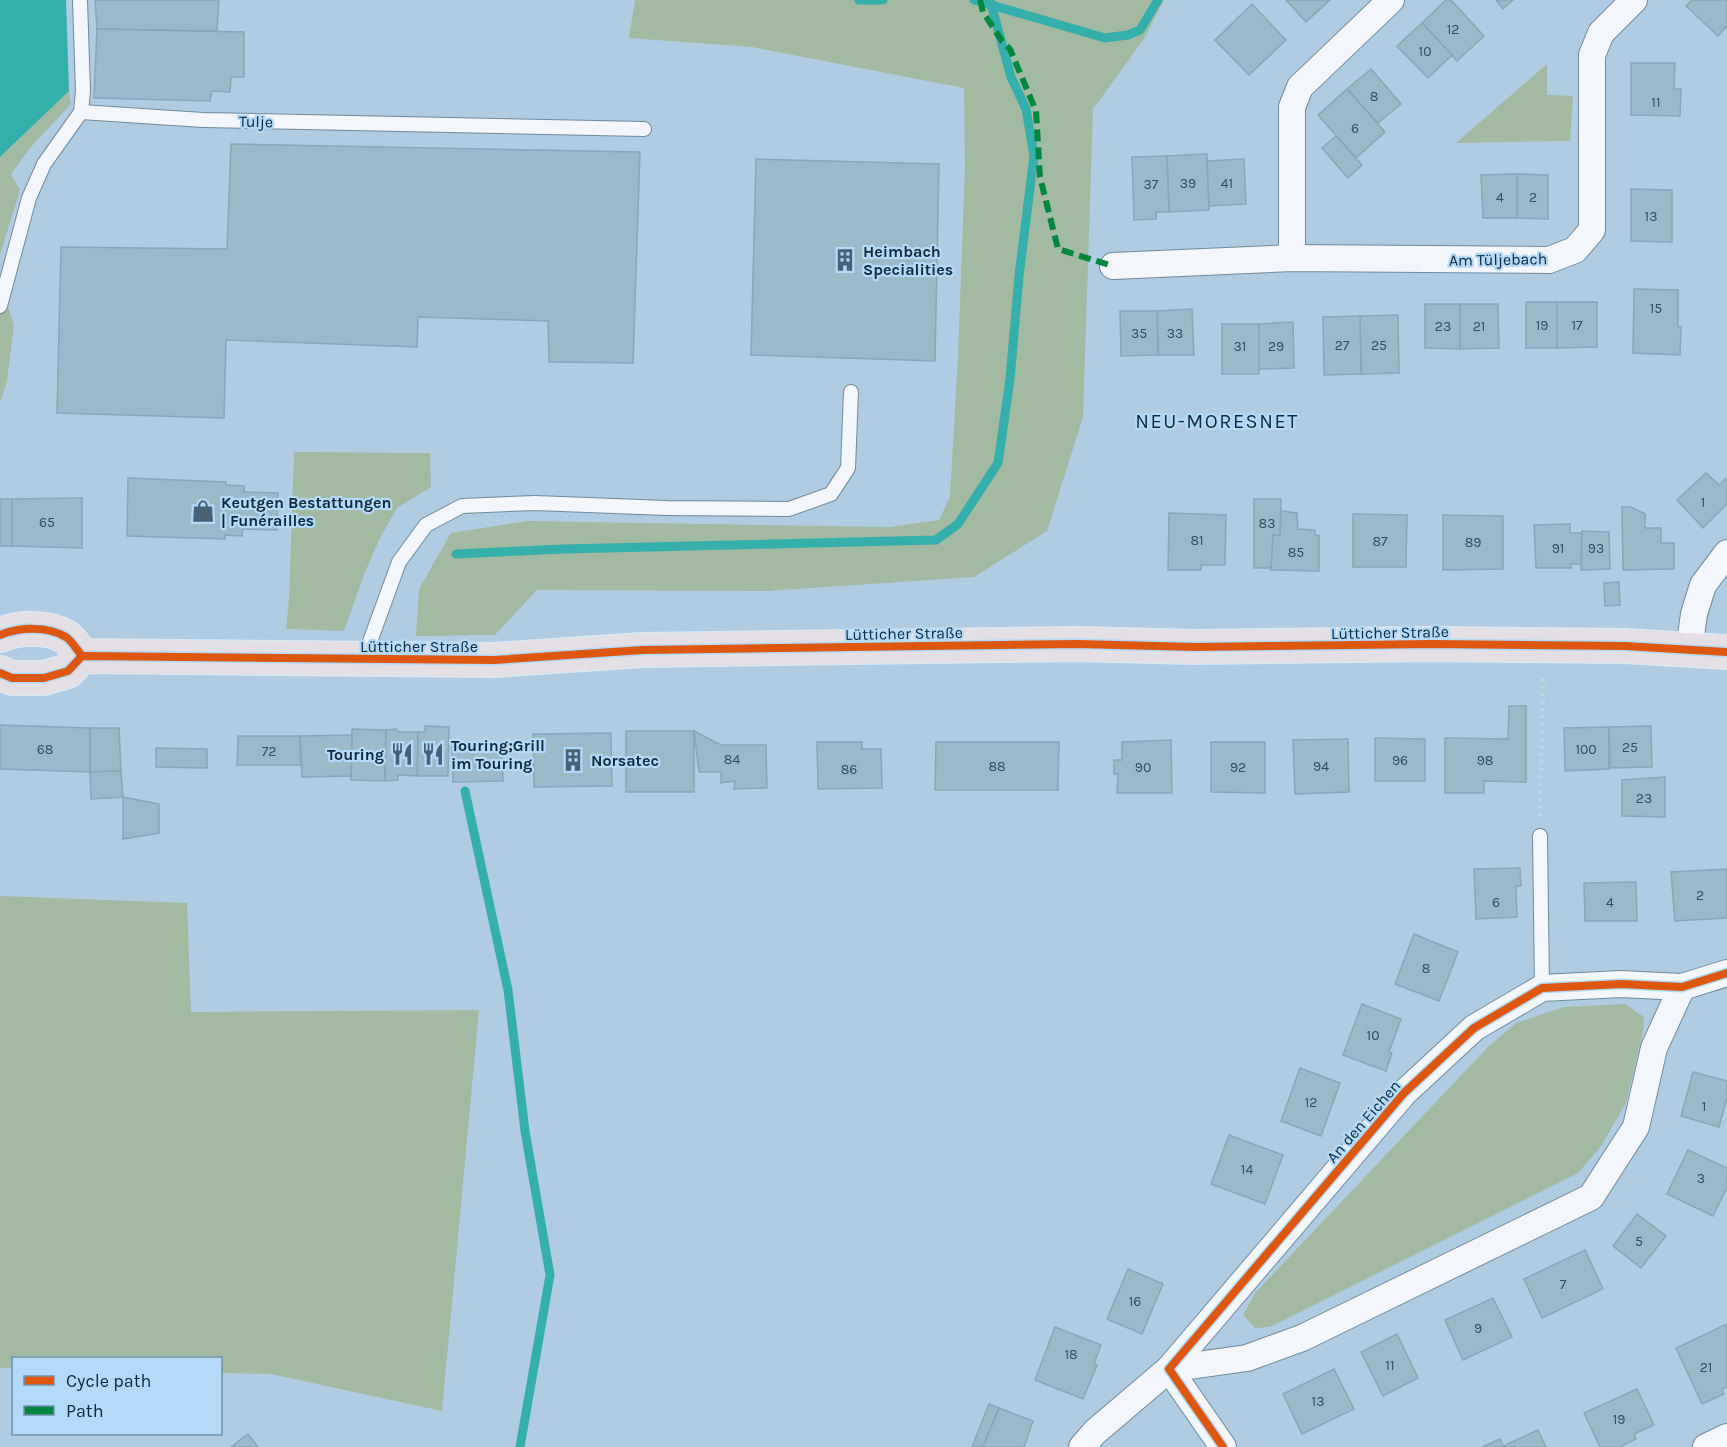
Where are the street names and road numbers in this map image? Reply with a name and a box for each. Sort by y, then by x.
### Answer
street label: Tulje [239,112,273,131]
street label: Am Tüljebach [1449,249,1547,270]
street label: Lütticher Straße [1331,622,1449,643]
street label: Lütticher Straße [845,623,963,644]
street label: Lütticher Straße [360,637,478,656]
street label: An den Eichen [1322,1076,1404,1167]

